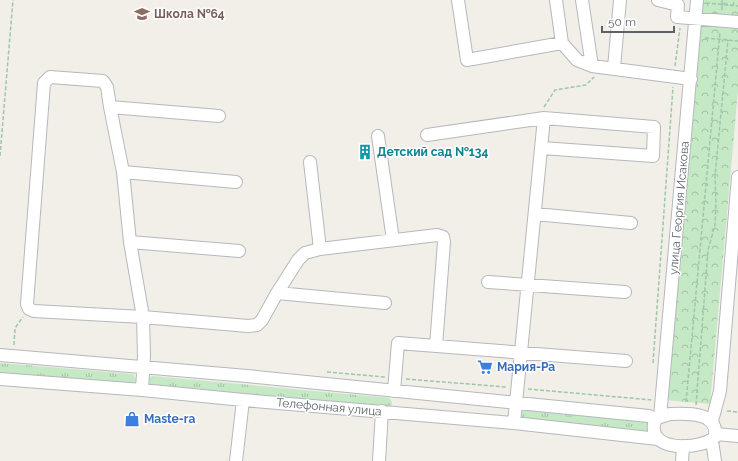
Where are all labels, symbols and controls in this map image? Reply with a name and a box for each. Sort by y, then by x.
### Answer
school or university icon: Школа №64 [133,5,151,23]
place label: Школа №64 [154,7,225,21]
scale bar [602,8,674,34]
text: 50 m [608,15,636,29]
street label: улица Георгия Исакова [666,140,692,276]
building icon: Детский сад №134 [356,143,374,161]
place label: Детский сад №134 [377,145,488,159]
supermarket icon: Мария-Ра [476,358,494,376]
place label: Мария-Ра [497,360,555,374]
street label: Телефонная улица [276,395,382,419]
shop icon: Maste-ra [123,410,141,428]
place label: Maste-ra [144,412,195,426]

